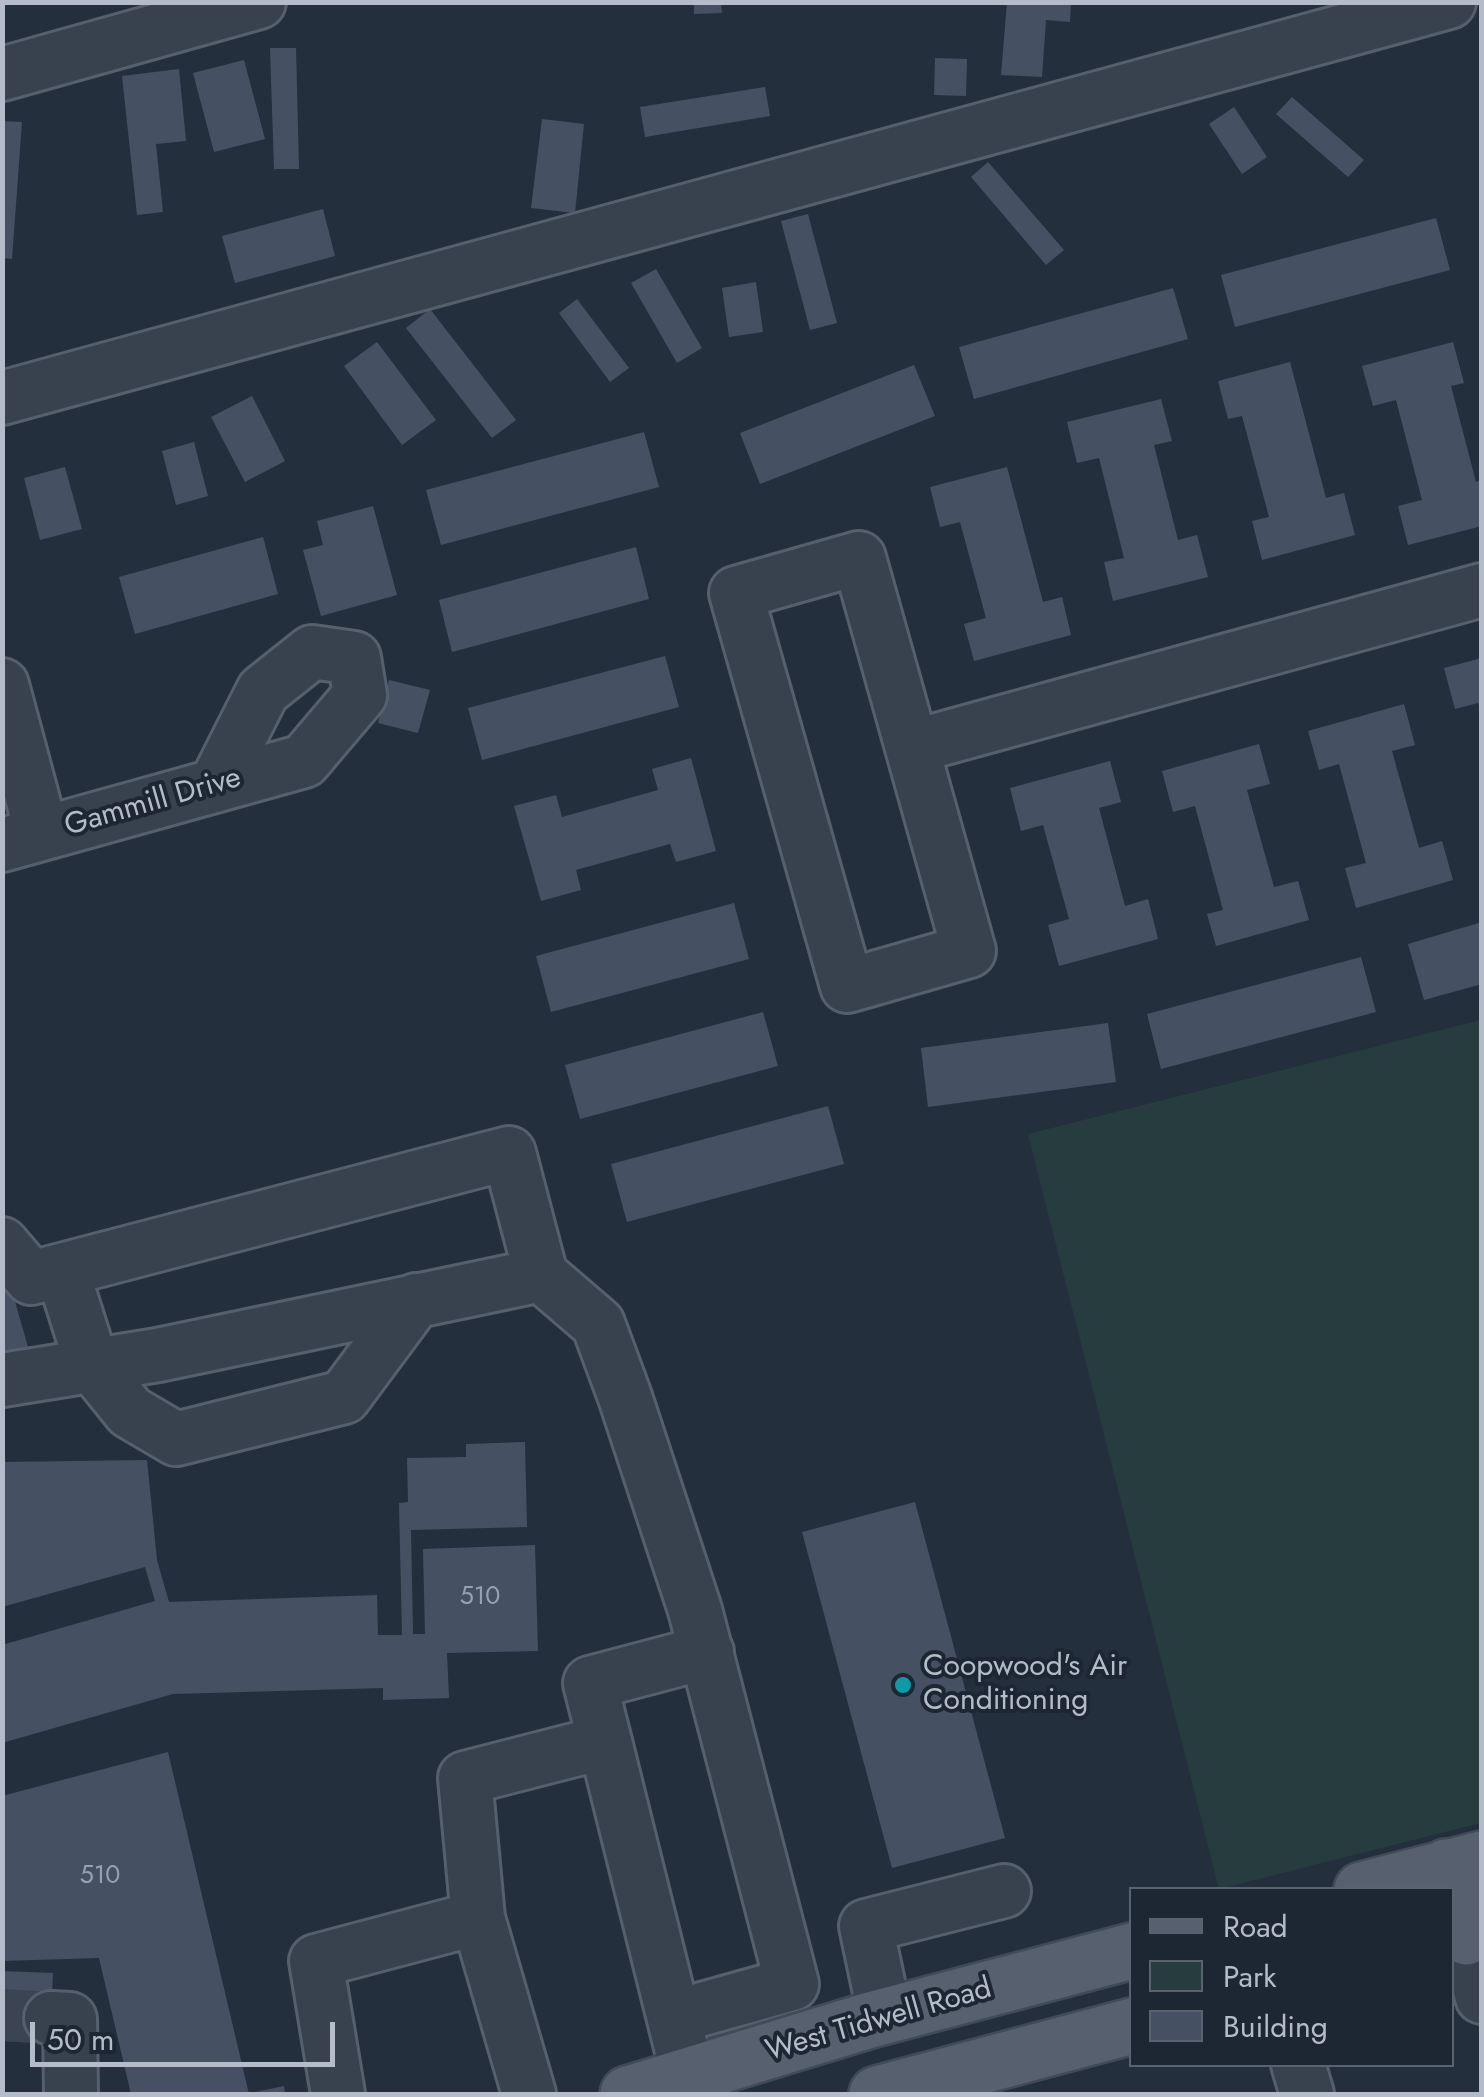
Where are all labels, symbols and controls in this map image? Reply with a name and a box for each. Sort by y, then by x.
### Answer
street label: Gammill Drive [61,761,245,845]
house number: 510 [460,1583,500,1613]
place label: Coopwood's Air Conditioning [923,1650,1127,1720]
marker: Coopwood's Air Conditioning [892,1674,914,1696]
house number: 510 [80,1862,120,1892]
legend [1129,1887,1454,2067]
text: Road [1223,1905,1288,1948]
text: Park [1223,1955,1276,1998]
street label: West Tidwell Road [762,1972,996,2070]
scale bar [35,2002,340,2064]
text: Building [1223,2005,1328,2048]
text: 50 m [47,2018,114,2061]

